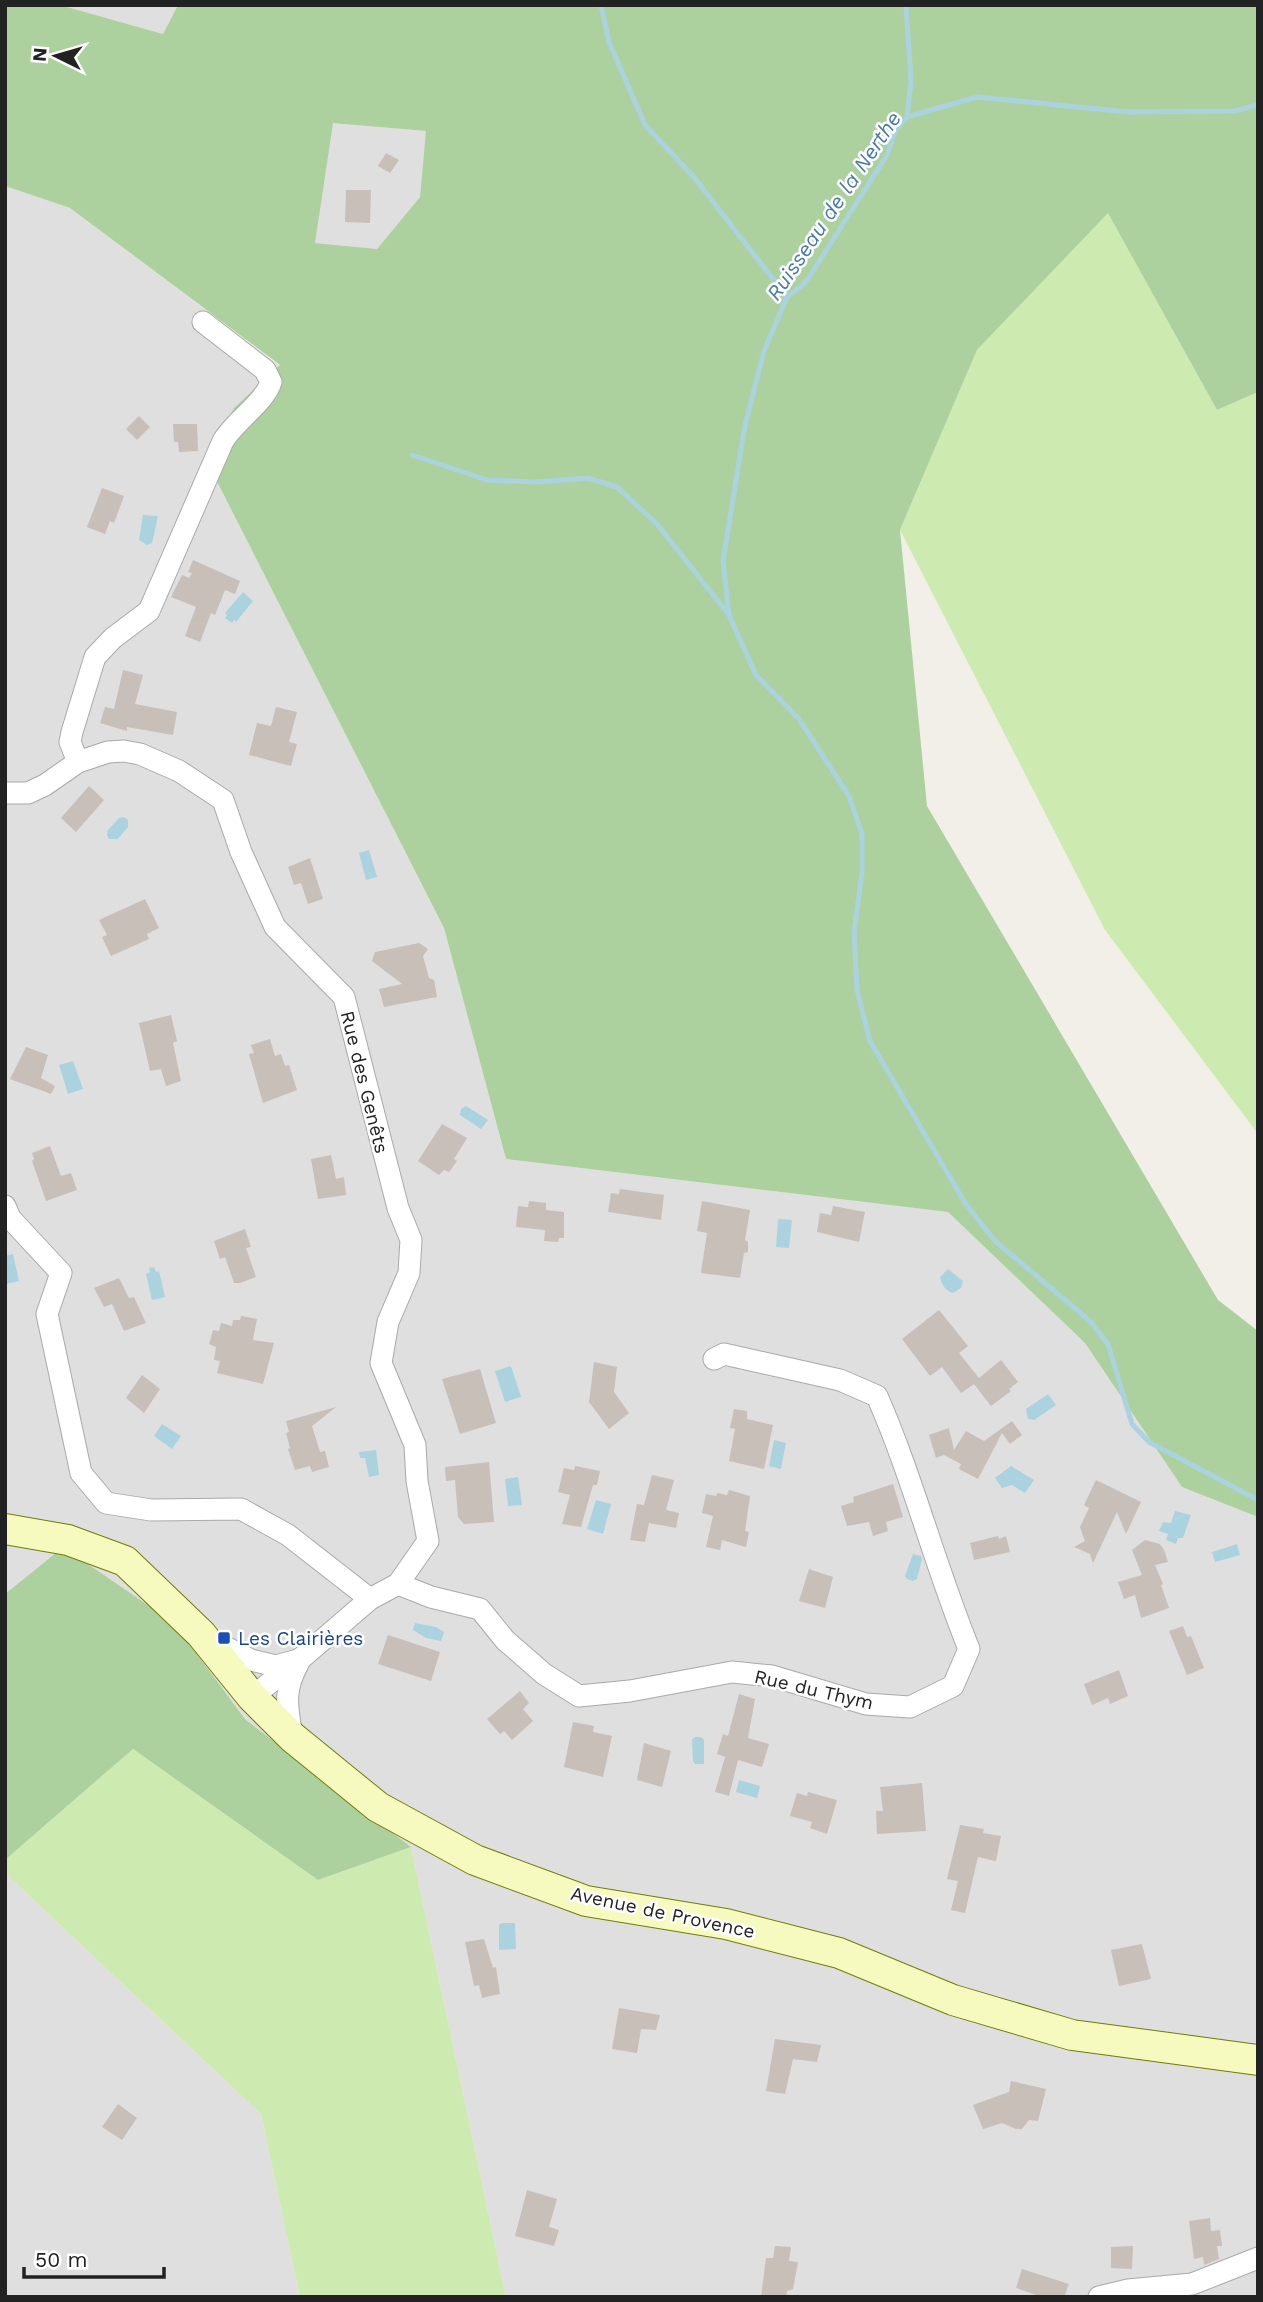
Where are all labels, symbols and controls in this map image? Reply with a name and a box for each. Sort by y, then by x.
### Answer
north arrow [21,21,91,91]
text: N [27,47,52,63]
water label: Ruisseau de la Nerthe [761,107,906,305]
street label: Rue des Genêts [336,1008,393,1156]
place label: Les Clairières [238,1627,363,1650]
marker: Les Clairières [216,1630,232,1646]
street label: Rue du Thym [752,1665,876,1714]
street label: Avenue de Provence [569,1882,757,1943]
scale bar [24,2236,164,2280]
text: 50 m [35,2247,87,2272]

